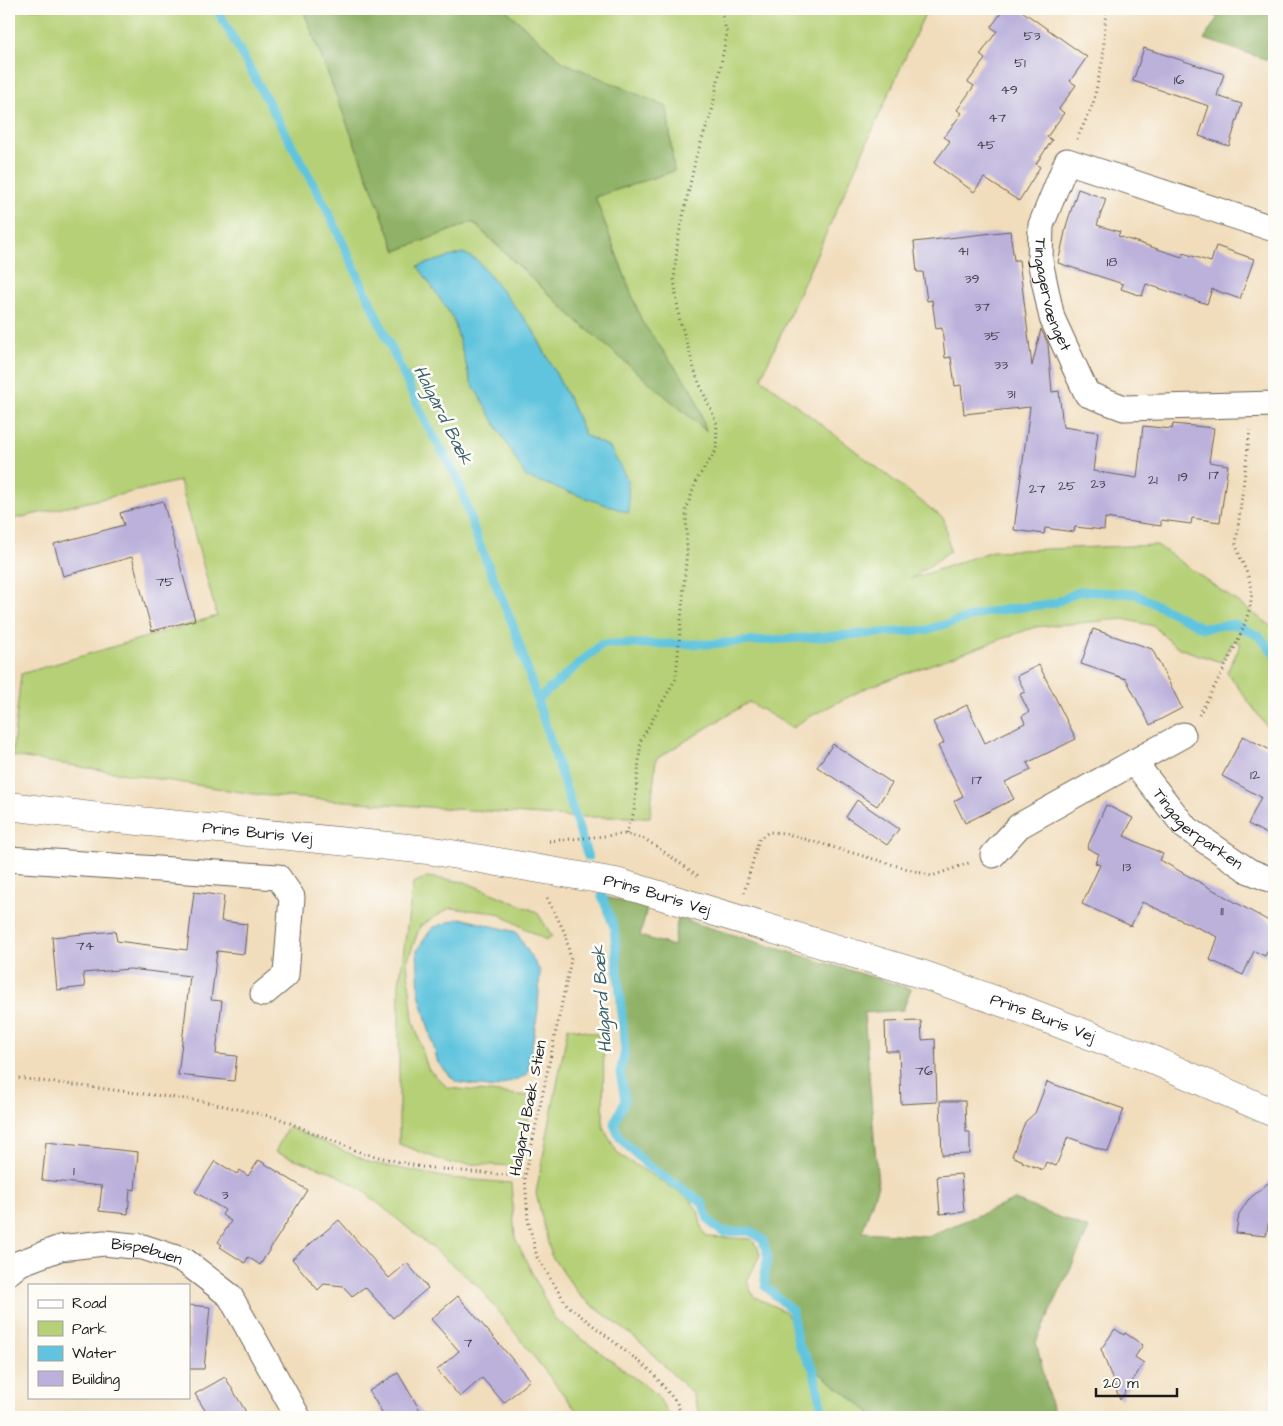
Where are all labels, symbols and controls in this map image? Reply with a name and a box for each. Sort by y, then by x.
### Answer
house number: 53 [1023,26,1041,46]
house number: 51 [1014,53,1026,73]
house number: 16 [1174,70,1185,90]
house number: 49 [1000,80,1018,100]
house number: 47 [988,108,1006,128]
house number: 45 [976,135,996,155]
street label: Tingagervænget [1028,237,1077,355]
house number: 41 [957,241,969,261]
house number: 18 [1107,252,1117,272]
house number: 39 [964,269,980,289]
house number: 37 [974,297,990,317]
house number: 35 [983,326,1001,346]
house number: 33 [994,355,1008,375]
water label: Halgård Bæk [406,361,479,470]
house number: 31 [1007,384,1016,404]
house number: 17 [1209,465,1220,485]
house number: 19 [1178,467,1188,487]
house number: 21 [1148,470,1158,490]
house number: 23 [1090,474,1106,494]
house number: 25 [1058,476,1076,496]
house number: 27 [1029,479,1046,499]
house number: 75 [156,572,174,592]
house number: 12 [1250,765,1260,785]
house number: 17 [972,770,983,790]
street label: Tingagerparken [1148,784,1247,875]
street label: Prins Buris Vej [201,816,314,849]
house number: 13 [1123,857,1131,877]
street label: Prins Buris Vej [602,869,713,921]
house number: 11 [1220,901,1224,921]
house number: 74 [76,936,95,956]
water label: Halgård Bæk [586,943,619,1054]
street label: Prins Buris Vej [987,988,1099,1048]
street label: Halgård Bæk Stien [504,1038,553,1178]
house number: 76 [915,1061,933,1081]
house number: 1 [73,1161,75,1181]
house number: 3 [221,1185,229,1205]
street label: Bispebuen [110,1233,186,1270]
legend [28,1284,190,1398]
text: Road [72,1293,107,1314]
text: Park [72,1319,107,1340]
house number: 7 [464,1333,473,1353]
text: Water [72,1343,116,1364]
scale bar [1096,1366,1177,1398]
text: Building [72,1369,120,1391]
text: 20 m [1103,1373,1139,1394]

